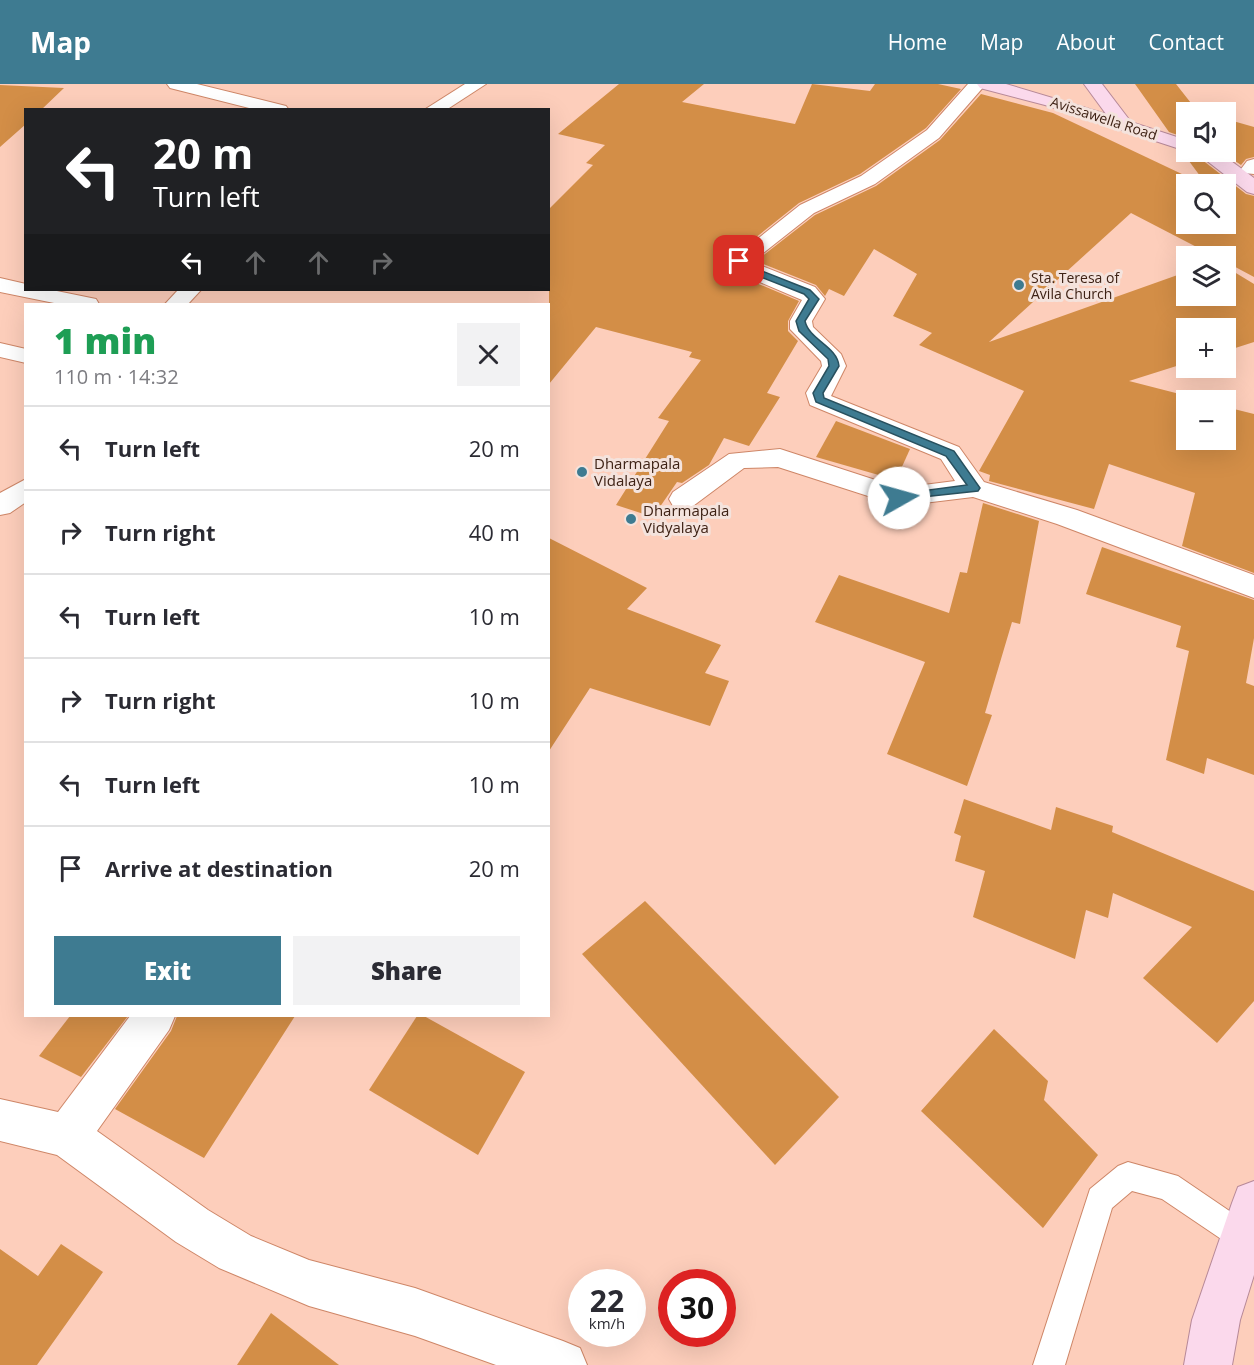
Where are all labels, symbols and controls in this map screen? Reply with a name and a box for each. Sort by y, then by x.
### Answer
text: Map [30,23,91,61]
text: Home [888,28,947,56]
text: Map [980,28,1023,56]
text: About [1056,28,1116,56]
text: Contact [1149,28,1224,56]
street label: Avissawella Road [1048,92,1160,144]
map controls [1176,102,1236,450]
button: sound [1176,102,1236,162]
text: 20 m [153,124,253,181]
icon: left [54,132,132,210]
button: search [1176,174,1236,234]
text: Turn left [153,178,260,215]
pin [713,235,764,286]
icon: arrive [722,244,755,277]
icon: left [176,246,209,279]
icon: ahead [239,246,272,279]
icon: ahead [302,246,335,279]
icon: right [365,246,398,279]
button: layers [1176,246,1236,306]
place label: Sta. Teresa of Avila Church [1031,268,1120,303]
marker: Sta. Teresa of Avila Church [1012,278,1026,292]
text: 1 min [54,316,156,365]
button: + [1176,318,1236,378]
button: close [457,323,520,386]
text: 110 m · 14:32 [54,363,179,390]
button: − [1176,390,1236,450]
icon: left [54,432,87,465]
text: Turn left [105,433,200,463]
text: 20 m [469,433,520,463]
place label: Dharmapala Vidalaya [594,453,680,490]
marker: Dharmapala Vidalaya [575,465,589,479]
position arrow [867,466,931,530]
place label: Dharmapala Vidyalaya [643,500,729,537]
marker: Dharmapala Vidyalaya [624,512,638,526]
icon: right [54,516,87,549]
text: Turn right [105,517,216,547]
text: 40 m [469,517,520,547]
icon: left [54,600,87,633]
text: Turn left [105,601,200,631]
text: 10 m [469,601,520,631]
icon: right [54,684,87,717]
text: Turn right [105,685,216,715]
text: 10 m [469,685,520,715]
icon: left [54,768,87,801]
text: Turn left [105,769,200,799]
text: 10 m [469,769,520,799]
icon: arrive [54,852,87,885]
text: Arrive at destination [105,853,333,883]
text: 20 m [469,853,520,883]
button: Exit [54,936,281,1005]
button: Share [293,936,520,1005]
speed limit sign: 30 [658,1269,736,1347]
text: 22 [590,1280,624,1321]
text: km/h [589,1313,625,1333]

